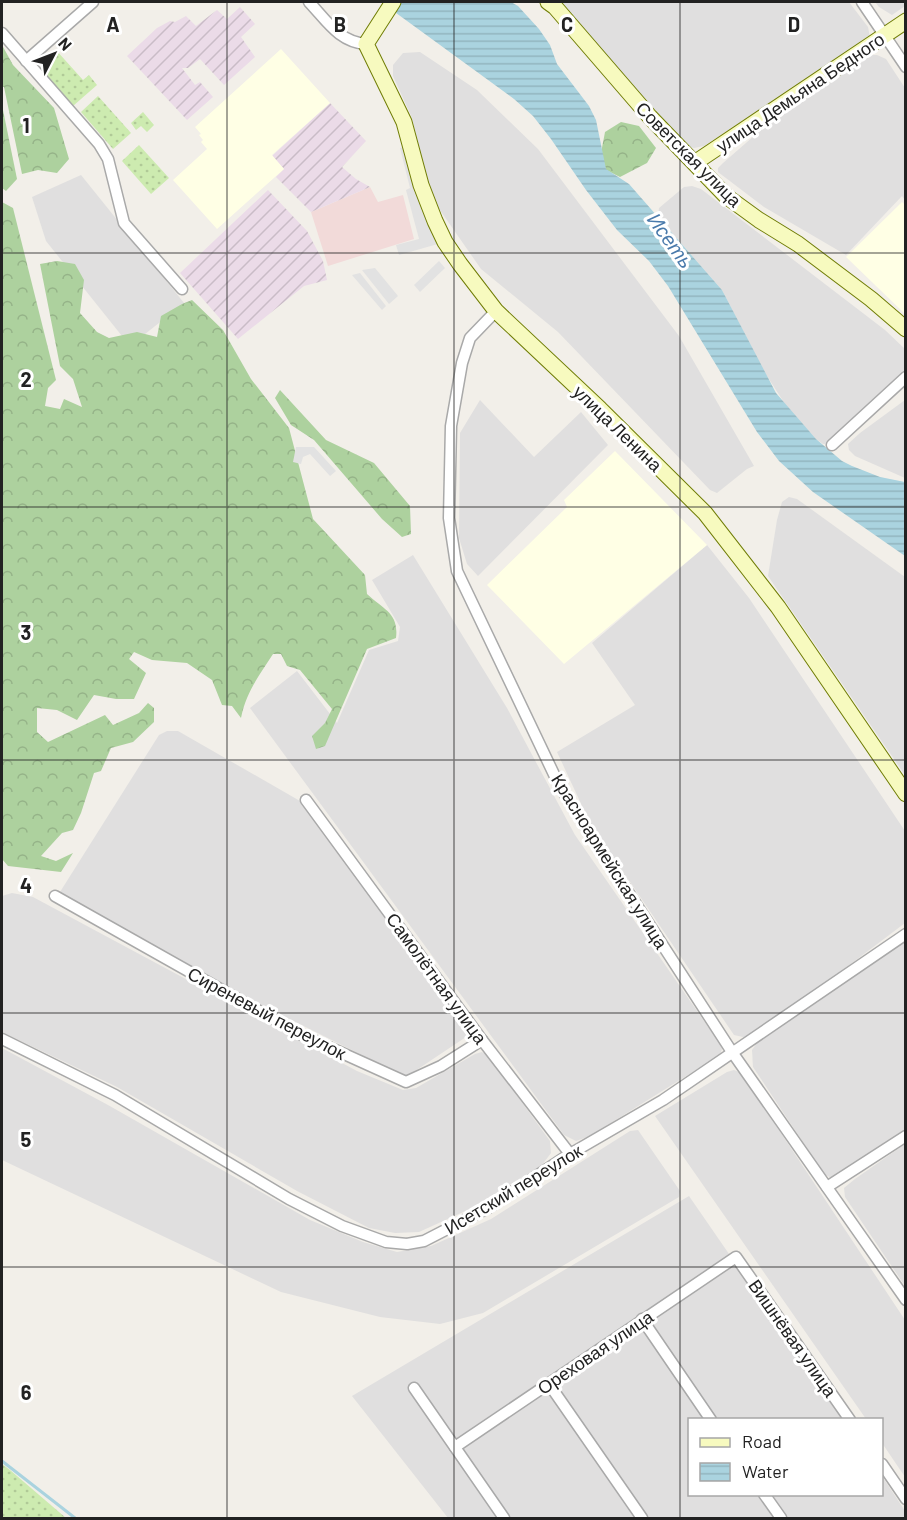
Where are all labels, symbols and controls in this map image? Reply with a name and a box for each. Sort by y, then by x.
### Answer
text: A [106,12,120,36]
text: B [334,12,346,36]
text: C [561,12,573,36]
text: D [788,12,800,36]
north arrow [24,24,84,84]
street label: улица Демьяна Бедного [712,27,888,157]
text: N [55,33,76,54]
street label: Советская улица [632,97,747,212]
text: 1 [22,113,30,137]
water label: Исеть [643,208,699,272]
text: 2 [20,367,32,391]
street label: улица Ленина [569,380,668,476]
text: 3 [21,620,31,644]
street label: Красноармейская улица [547,770,673,953]
text: 4 [20,873,32,897]
street label: Самолётная улица [382,908,493,1049]
street label: Сиреневый переулок [184,962,350,1064]
text: 5 [21,1127,32,1151]
street label: Исетский переулок [440,1139,586,1239]
street label: Вишнёвая улица [744,1275,842,1402]
street label: Ореховая улица [533,1305,658,1399]
text: 6 [21,1380,32,1404]
legend [688,1418,883,1496]
text: Road [742,1430,782,1452]
text: Water [742,1460,789,1482]

